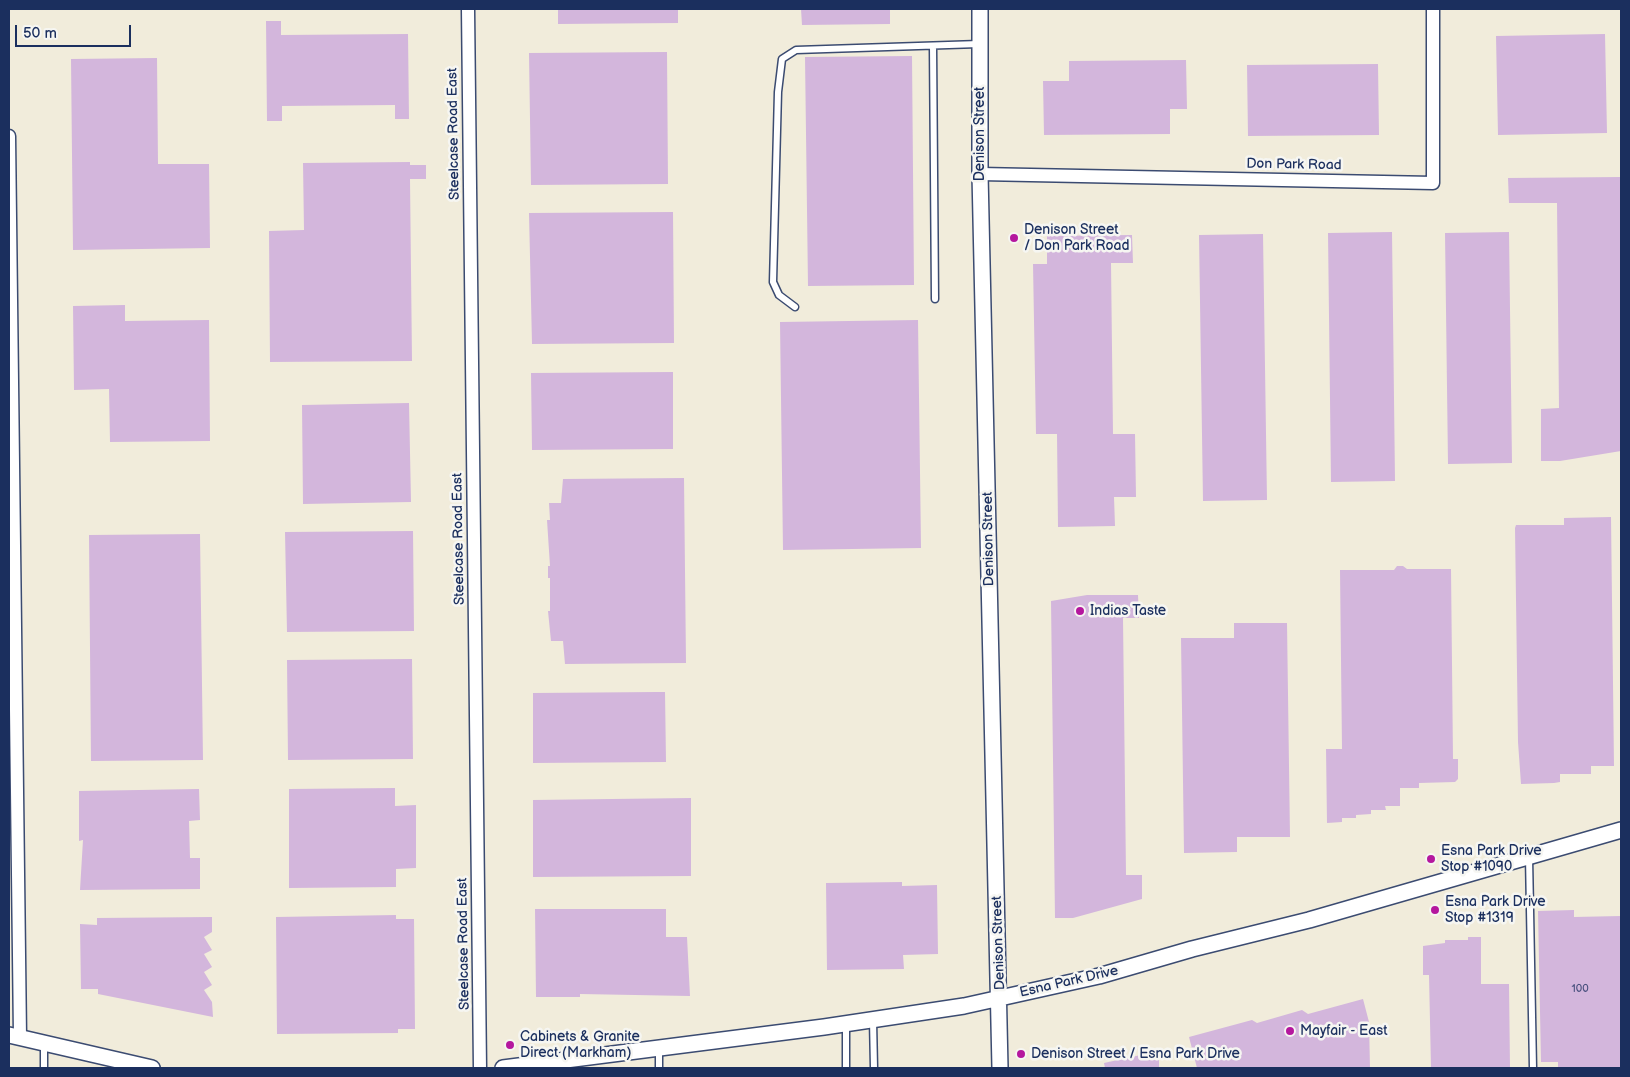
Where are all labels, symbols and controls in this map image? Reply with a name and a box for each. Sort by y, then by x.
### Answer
scale bar [18,15,134,47]
text: 50 m [23,24,57,43]
street label: Steelcase Road East [444,68,464,200]
street label: Denison Street [972,87,988,181]
street label: Don Park Road [1246,156,1342,174]
place label: Denison Street / Don Park Road [1024,222,1129,254]
marker: Denison Street / Don Park Road [1008,232,1020,244]
street label: Steelcase Road East [449,473,469,605]
street label: Denison Street [980,492,998,586]
place label: Indias Taste [1090,603,1166,619]
marker: Indias Taste [1074,605,1086,617]
place label: Esna Park Drive Stop #1090 [1441,843,1542,876]
marker: Esna Park Drive Stop #1090 [1425,853,1437,865]
street label: Steelcase Road East [454,878,474,1010]
place label: Esna Park Drive Stop #1319 [1445,894,1546,926]
street label: Denison Street [989,895,1009,991]
marker: Esna Park Drive Stop #1319 [1429,904,1441,916]
street label: Esna Park Drive [1018,963,1120,1001]
house number: 100 [1571,982,1589,996]
place label: Mayfair - East [1300,1023,1387,1039]
marker: Mayfair - East [1284,1025,1296,1037]
place label: Cabinets & Granite Direct (Markham) [520,1029,640,1062]
marker: Cabinets & Granite Direct (Markham) [504,1039,516,1051]
place label: Denison Street / Esna Park Drive [1031,1046,1240,1062]
marker: Denison Street / Esna Park Drive [1015,1048,1027,1060]

